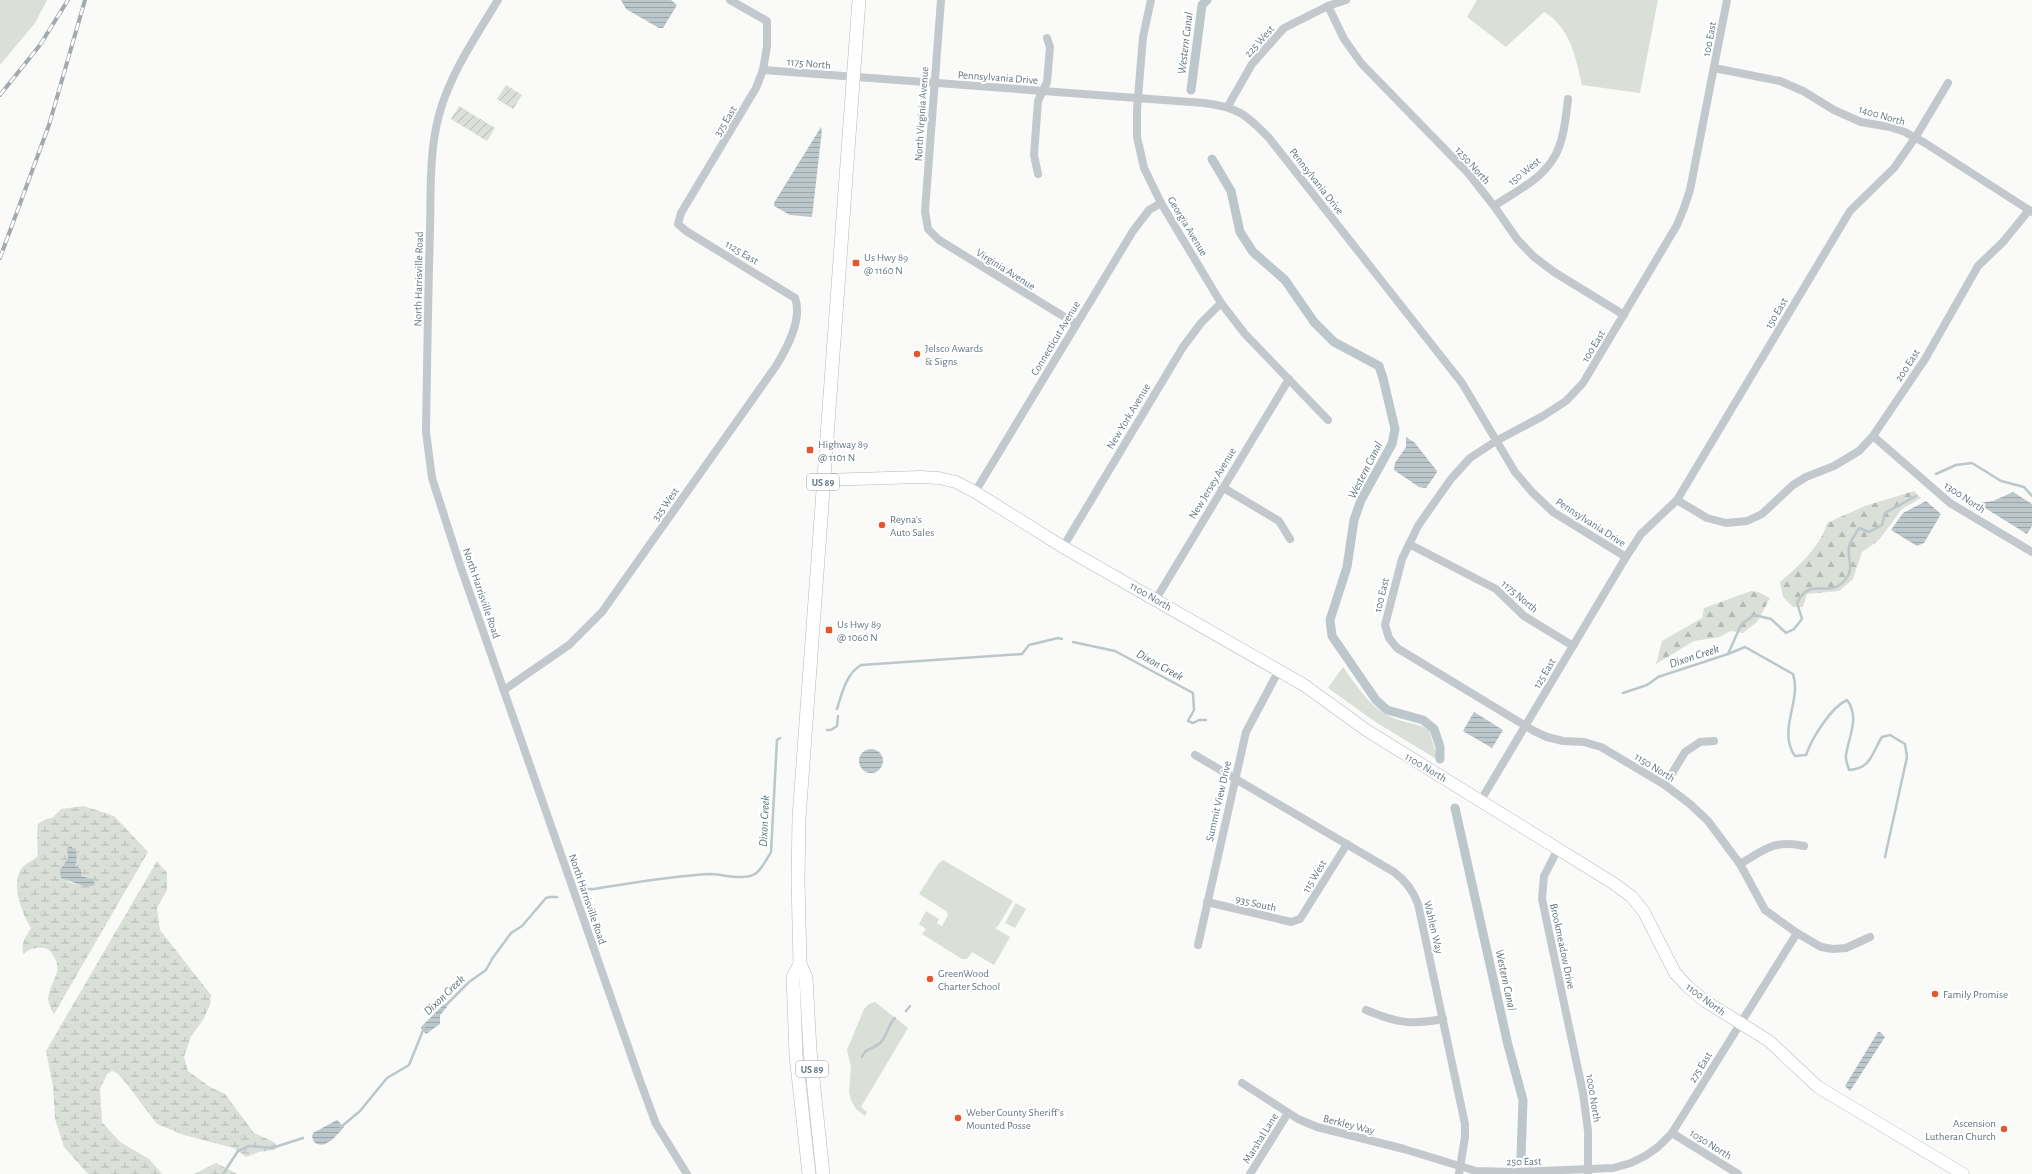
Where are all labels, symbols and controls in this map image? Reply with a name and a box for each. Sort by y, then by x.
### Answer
water label: Western Canal [1175,11,1195,75]
street label: 100 East [1701,20,1718,57]
street label: 225 West [1242,23,1277,59]
street label: 1175 North [787,56,831,71]
street label: North Virginia Avenue [913,66,930,162]
street label: Pennsylvania Drive [957,69,1039,86]
street label: 375 East [712,104,739,138]
street label: 1400 North [1857,104,1906,127]
street label: 1250 North [1453,144,1492,186]
street label: Pennsylvania Drive [1287,146,1346,216]
street label: 150 West [1506,155,1543,188]
street label: Georgia Avenue [1166,195,1210,258]
street label: North Harrisville Road [412,231,425,327]
street label: 1125 East [723,238,761,267]
street label: Virginia Avenue [974,247,1037,292]
place label: Us Hwy 89 @ 1160 N [864,252,908,276]
marker: Us Hwy 89 @ 1160 N [851,258,861,268]
street label: 150 East [1763,296,1790,331]
street label: Connecticut Avenue [1029,299,1082,377]
street label: 100 East [1580,328,1607,364]
place label: Jelsco Awards & Signs [925,343,983,367]
street label: 200 East [1893,347,1922,383]
marker: Jelsco Awards & Signs [912,349,922,359]
street label: New York Avenue [1105,382,1152,451]
place label: Highway 89 @ 1101 N [818,439,868,463]
water label: Western Canal [1345,439,1385,501]
marker: Highway 89 @ 1101 N [805,445,815,455]
street label: New Jersey Avenue [1187,446,1238,521]
road number: US 89 [807,474,839,490]
street label: 1300 North [1942,480,1987,515]
street label: 325 West [650,485,681,523]
street label: Pennsylvania Drive [1554,496,1628,549]
place label: Reyna's Auto Sales [890,514,934,538]
marker: Reyna's Auto Sales [877,520,887,530]
street label: North Harrisville Road [461,547,502,640]
street label: 100 East [1372,576,1391,613]
street label: 1175 North [1499,578,1540,615]
street label: 1100 North [1128,580,1174,613]
place label: Us Hwy 89 @ 1060 N [837,619,881,643]
marker: Us Hwy 89 @ 1060 N [824,625,834,635]
water label: Dixon Creek [1668,642,1721,670]
water label: Dixon Creek [1134,647,1186,683]
street label: 125 East [1531,656,1558,690]
street label: 1100 North [1403,751,1448,784]
street label: 1150 North [1633,751,1677,784]
street label: Summit View Drive [1204,760,1233,842]
water label: Dixon Creek [757,794,771,847]
street label: North Harrisville Road [567,853,608,946]
street label: 115 West [1300,858,1329,895]
street label: 935 South [1235,893,1277,913]
street label: Wahlen Way [1422,899,1445,955]
street label: Brookmeadow Drive [1548,902,1577,990]
water label: Western Canal [1494,948,1518,1012]
place label: GreenWood Charter School [938,968,1000,992]
water label: Dixon Creek [421,972,467,1017]
marker: GreenWood Charter School [925,974,935,984]
street label: 1100 North [1684,981,1728,1018]
marker: Family Promise [1930,989,1940,999]
place label: Family Promise [1943,989,2008,1000]
street label: 275 East [1687,1050,1714,1084]
road number: US 89 [796,1061,828,1077]
street label: 1000 North [1584,1073,1603,1123]
place label: Weber County Sheriff's Mounted Posse [966,1107,1064,1131]
street label: Marshal Lane [1241,1111,1280,1165]
marker: Weber County Sheriff's Mounted Posse [953,1113,963,1123]
street label: Berkley Way [1322,1113,1376,1136]
place label: Ascension Lutheran Church [1925,1118,1996,1142]
marker: Ascension Lutheran Church [1999,1124,2009,1134]
street label: 1050 North [1688,1127,1734,1162]
street label: 250 East [1506,1156,1542,1167]

